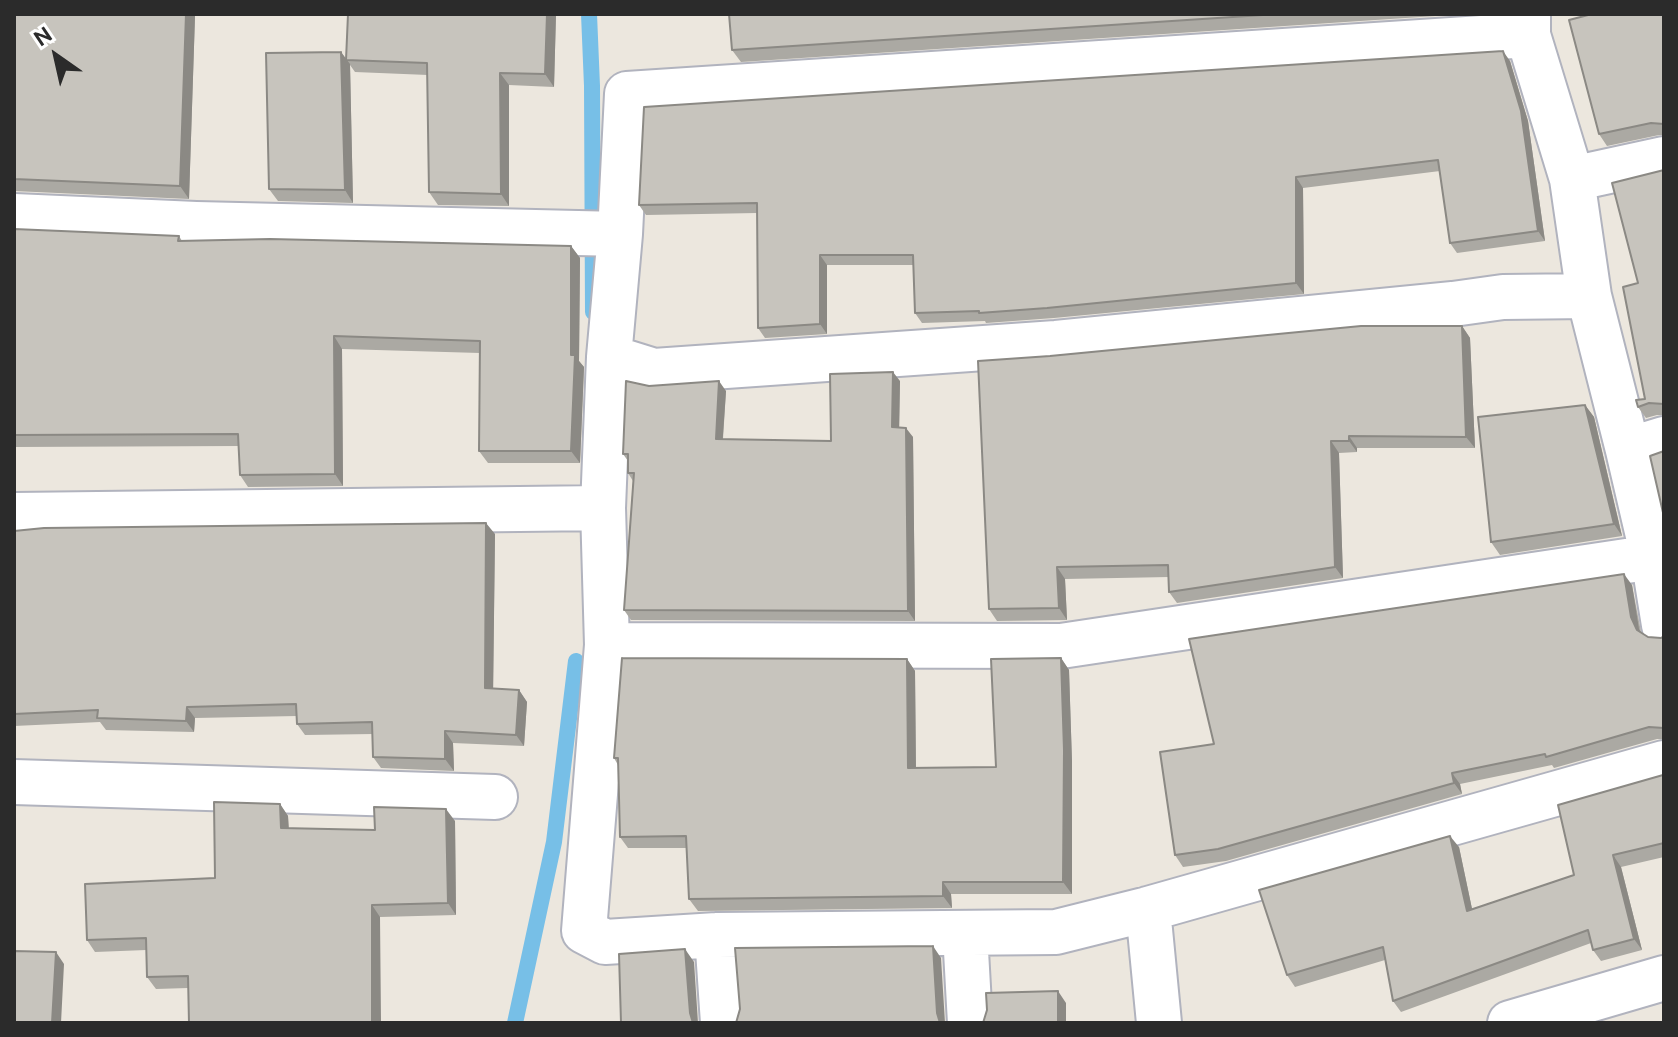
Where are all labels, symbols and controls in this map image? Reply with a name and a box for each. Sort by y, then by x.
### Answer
north arrow [16,16,96,96]
text: N [28,21,56,51]

